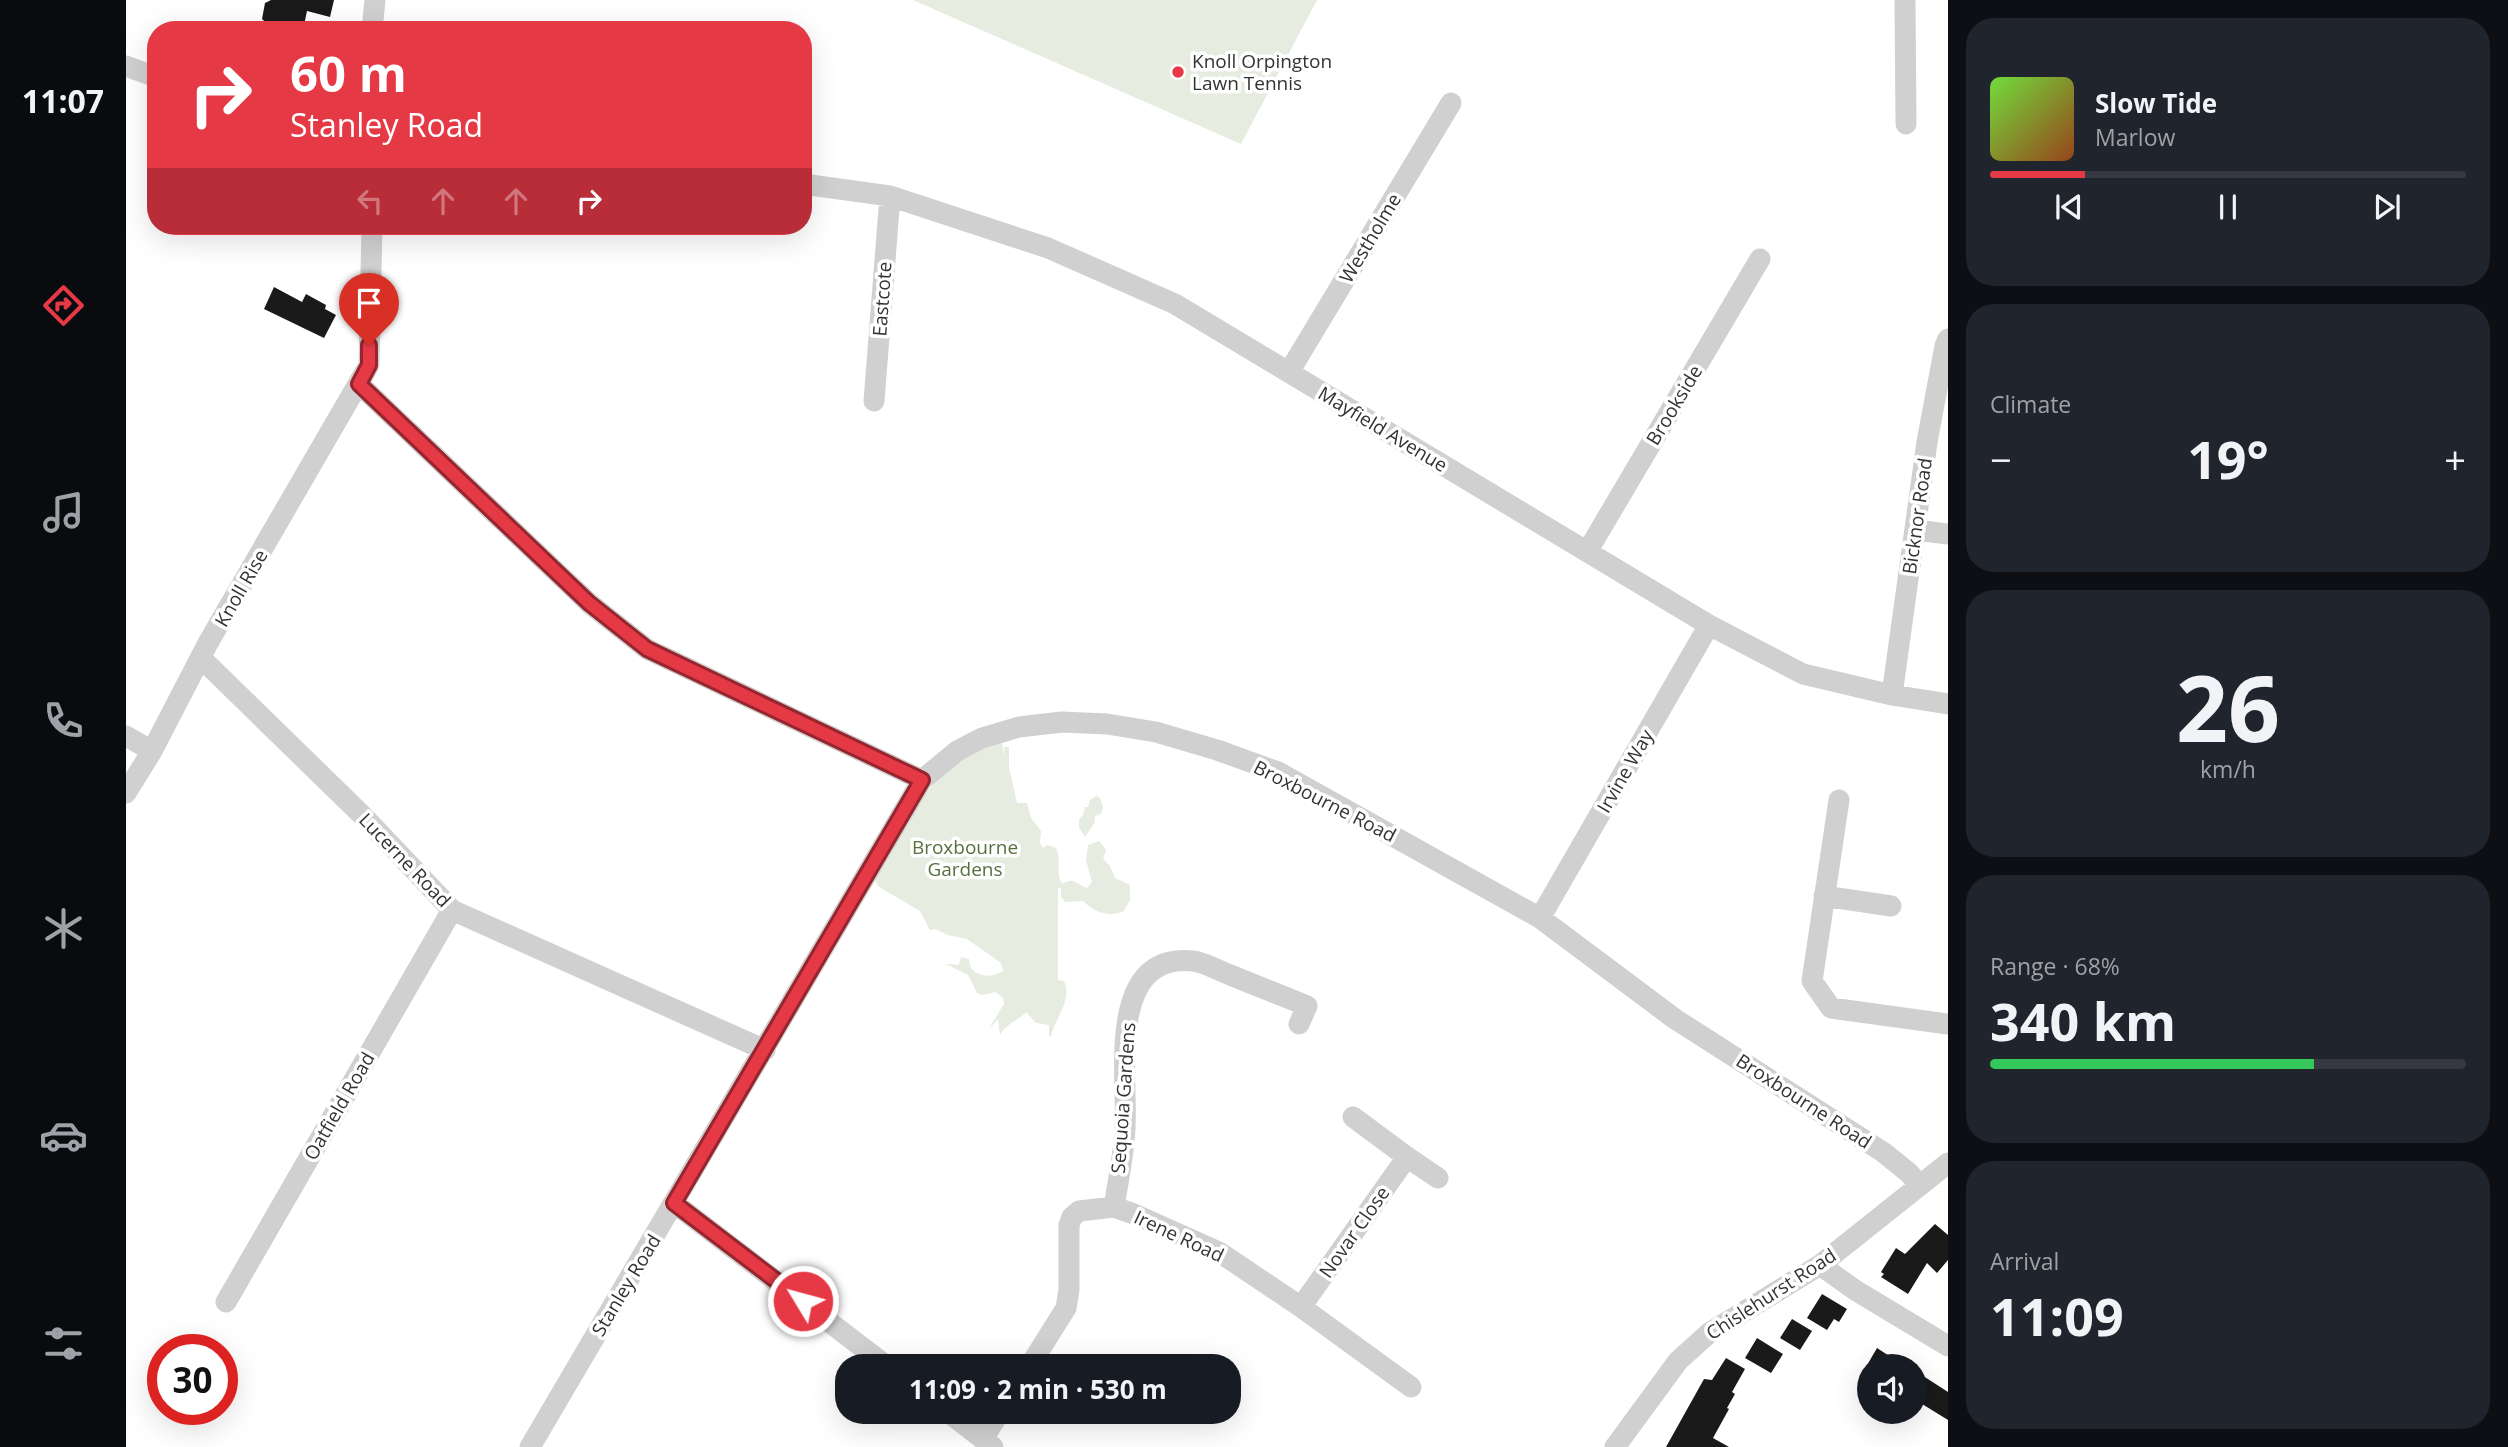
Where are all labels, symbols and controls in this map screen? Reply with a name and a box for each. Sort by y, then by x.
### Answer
text: 60 m [290,40,407,106]
place label: Knoll Orpington Lawn Tennis [1192,48,1332,96]
icon: right [175,49,266,140]
marker: Knoll Orpington Lawn Tennis [1170,64,1186,80]
text: 11:07 [22,79,104,122]
text: Slow Tide [2095,85,2217,121]
text: Stanley Road [290,103,483,146]
text: Marlow [2095,121,2175,153]
icon: left [351,182,389,220]
icon: ahead [424,182,462,220]
icon: ahead [497,182,535,220]
icon: right [570,182,608,220]
street label: Westholme [1333,188,1407,288]
icon: previous [2050,188,2088,226]
icon: pause [2209,188,2247,226]
icon: next [2368,188,2406,226]
street label: Eastcote [866,261,898,337]
pin [339,273,399,345]
icon: directions [39,281,88,330]
icon: arrive [350,284,388,322]
street label: Brookside [1640,360,1708,450]
street label: Mayfield Avenue [1314,380,1452,478]
text: Climate [1990,388,2071,420]
text: 19° [2187,423,2269,494]
text: − [1990,433,2012,485]
text: + [2444,433,2466,485]
street label: Bicknor Road [1896,456,1938,576]
icon: music [39,488,88,537]
street label: Knoll Rise [208,544,274,632]
text: 26 [2176,645,2280,769]
icon: phone [39,696,88,745]
street label: Irvine Way [1591,724,1660,817]
text: km/h [2200,753,2256,785]
street label: Broxbourne Road [1249,754,1401,848]
street label: Lucerne Road [353,807,457,913]
park label: Broxbourne Gardens [912,834,1018,882]
icon: climate [39,904,88,953]
text: Range · 68% [1990,950,2120,982]
text: 340 km [1990,985,2176,1056]
street label: Sequoia Gardens [1105,1022,1141,1174]
street label: Oatfield Road [298,1047,380,1165]
street label: Broxbourne Road [1731,1047,1877,1155]
icon: car [39,1111,88,1160]
street label: Novar Close [1313,1181,1395,1283]
street label: Irene Road [1130,1204,1228,1268]
street label: Stanley Road [585,1229,667,1341]
street label: Chislehurst Road [1701,1242,1841,1346]
text: Arrival [1990,1245,2059,1277]
position arrow [766,1264,840,1338]
text: 11:09 [1990,1280,2124,1351]
icon: filters [39,1319,88,1368]
speed limit sign: 30 [147,1334,238,1425]
map controls [1857,1354,1927,1424]
button: sound [1857,1354,1927,1424]
text: 11:09 · 2 min · 530 m [909,1371,1167,1407]

